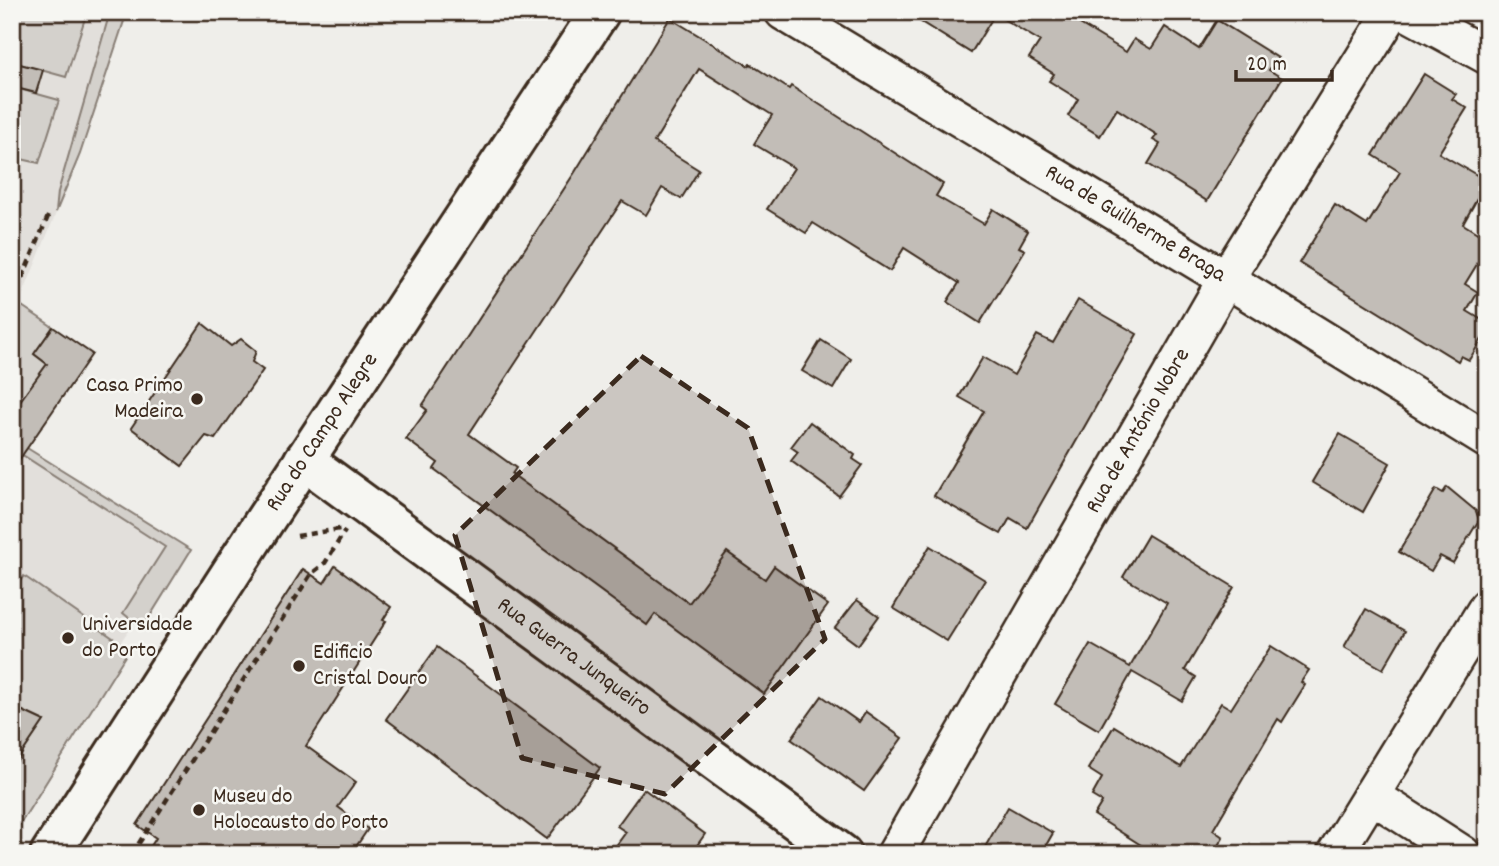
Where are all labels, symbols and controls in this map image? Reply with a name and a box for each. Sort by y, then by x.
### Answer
scale bar [1236,38,1333,82]
text: 20 m [1247,51,1287,81]
street label: Rua de Guilherme Braga [1038,157,1233,292]
street label: Rua de António Nobre [1078,342,1199,520]
street label: Rua do Campo Alegre [258,346,387,519]
place label: Casa Primo Madeira [86,370,184,429]
marker: Casa Primo Madeira [189,391,205,407]
street label: Rua Guerra Junqueiro [489,590,658,725]
place label: Universidade do Porto [82,609,193,668]
marker: Universidade do Porto [60,630,76,646]
place label: Edificio Cristal Douro [313,637,428,696]
marker: Edificio Cristal Douro [291,658,307,674]
place label: Museu do Holocausto do Porto [213,781,389,840]
marker: Museu do Holocausto do Porto [191,802,207,818]

